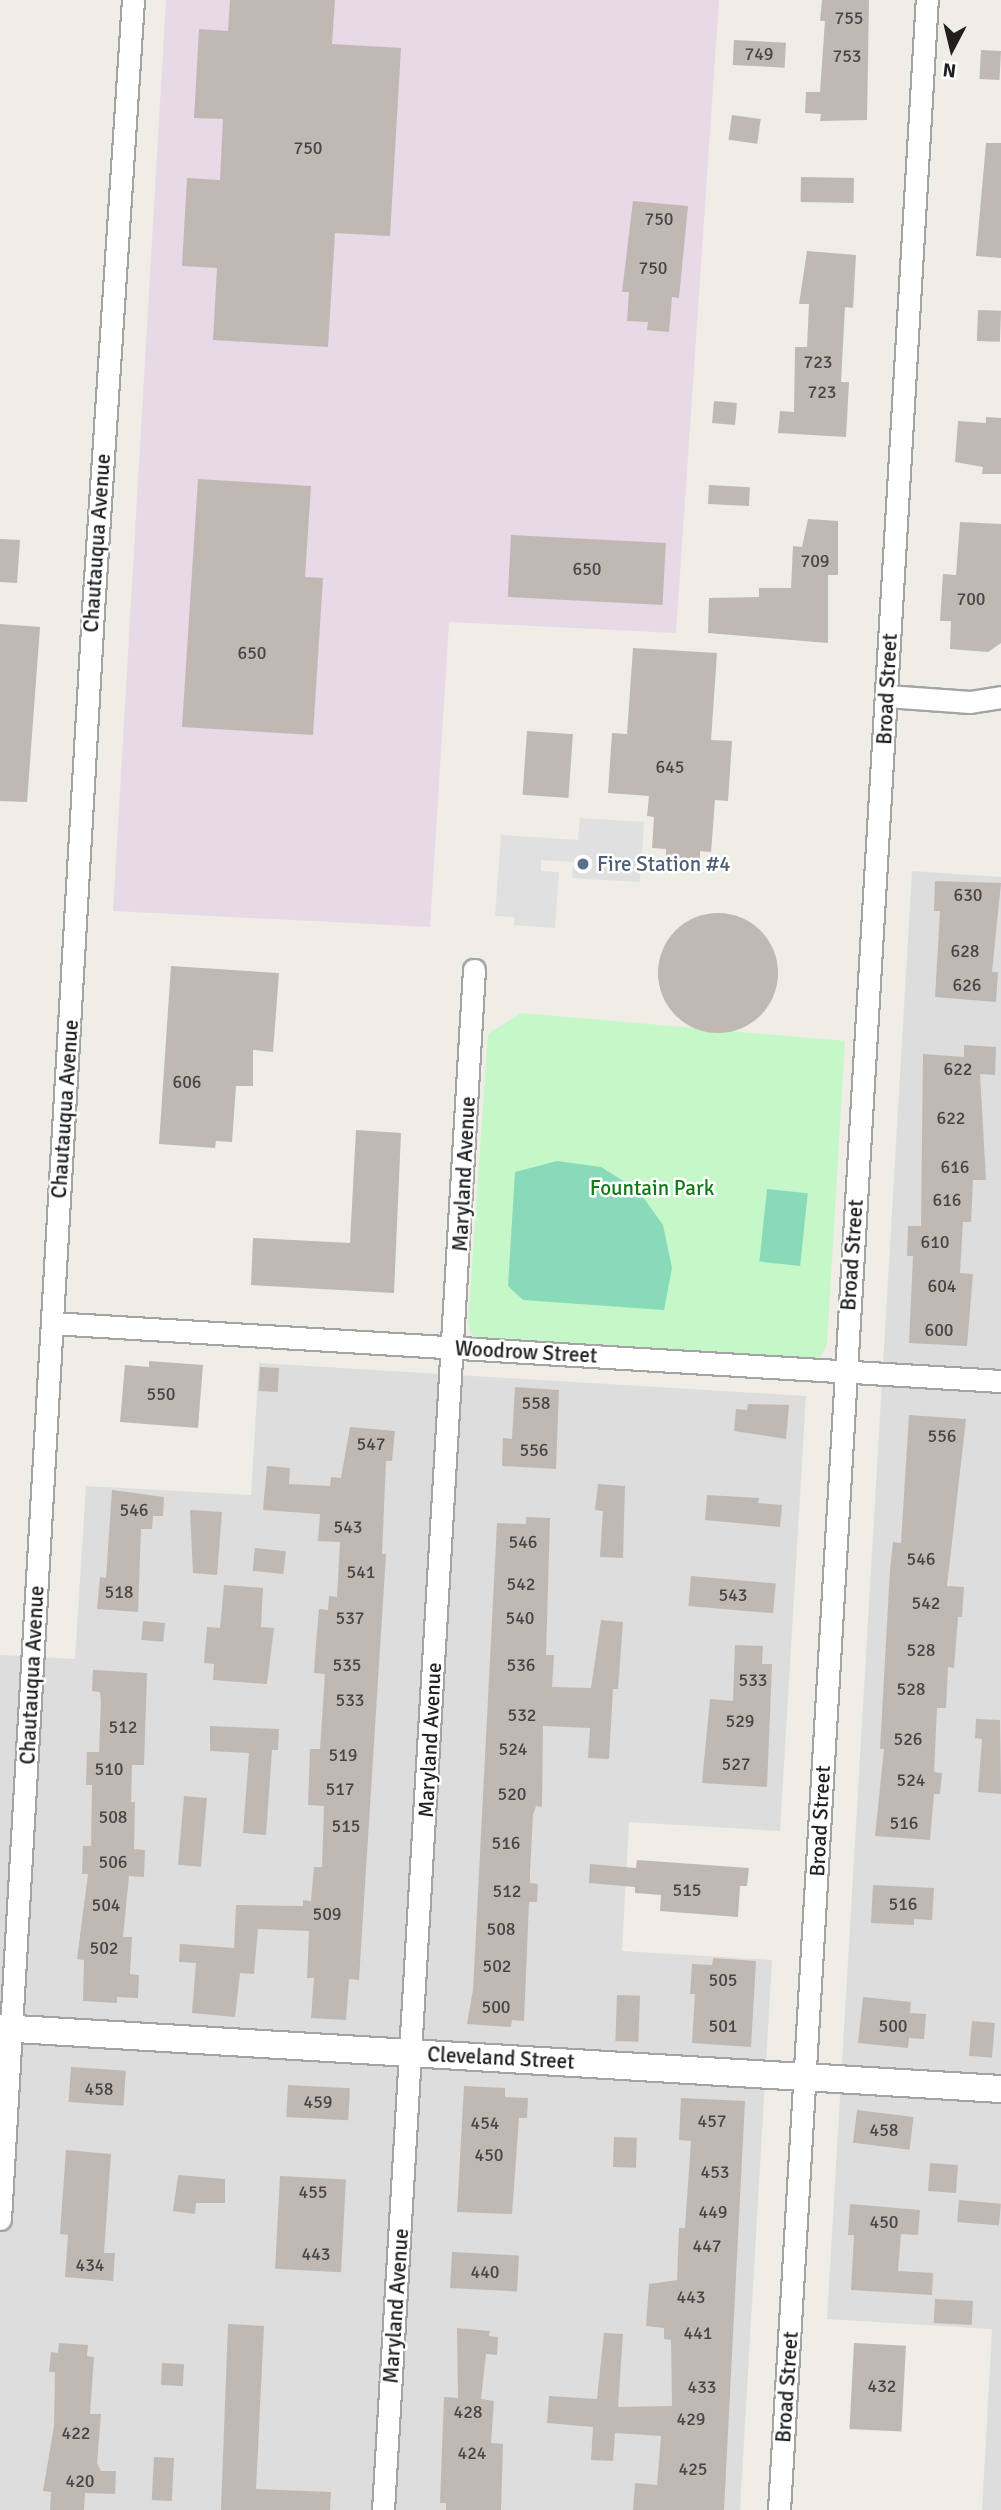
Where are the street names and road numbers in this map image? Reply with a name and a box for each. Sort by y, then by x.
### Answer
street label: Chautauqua Avenue [78,453,116,633]
street label: Broad Street [871,633,903,745]
street label: Chautauqua Avenue [46,1019,84,1199]
street label: Maryland Avenue [447,1096,481,1252]
street label: Broad Street [836,1198,868,1312]
street label: Woodrow Street [454,1336,598,1368]
street label: Chautauqua Avenue [15,1585,49,1765]
street label: Maryland Avenue [413,1662,447,1818]
street label: Broad Street [804,1765,836,1877]
street label: Cleveland Street [427,2042,575,2074]
street label: Maryland Avenue [378,2228,414,2384]
street label: Broad Street [771,2330,803,2444]

